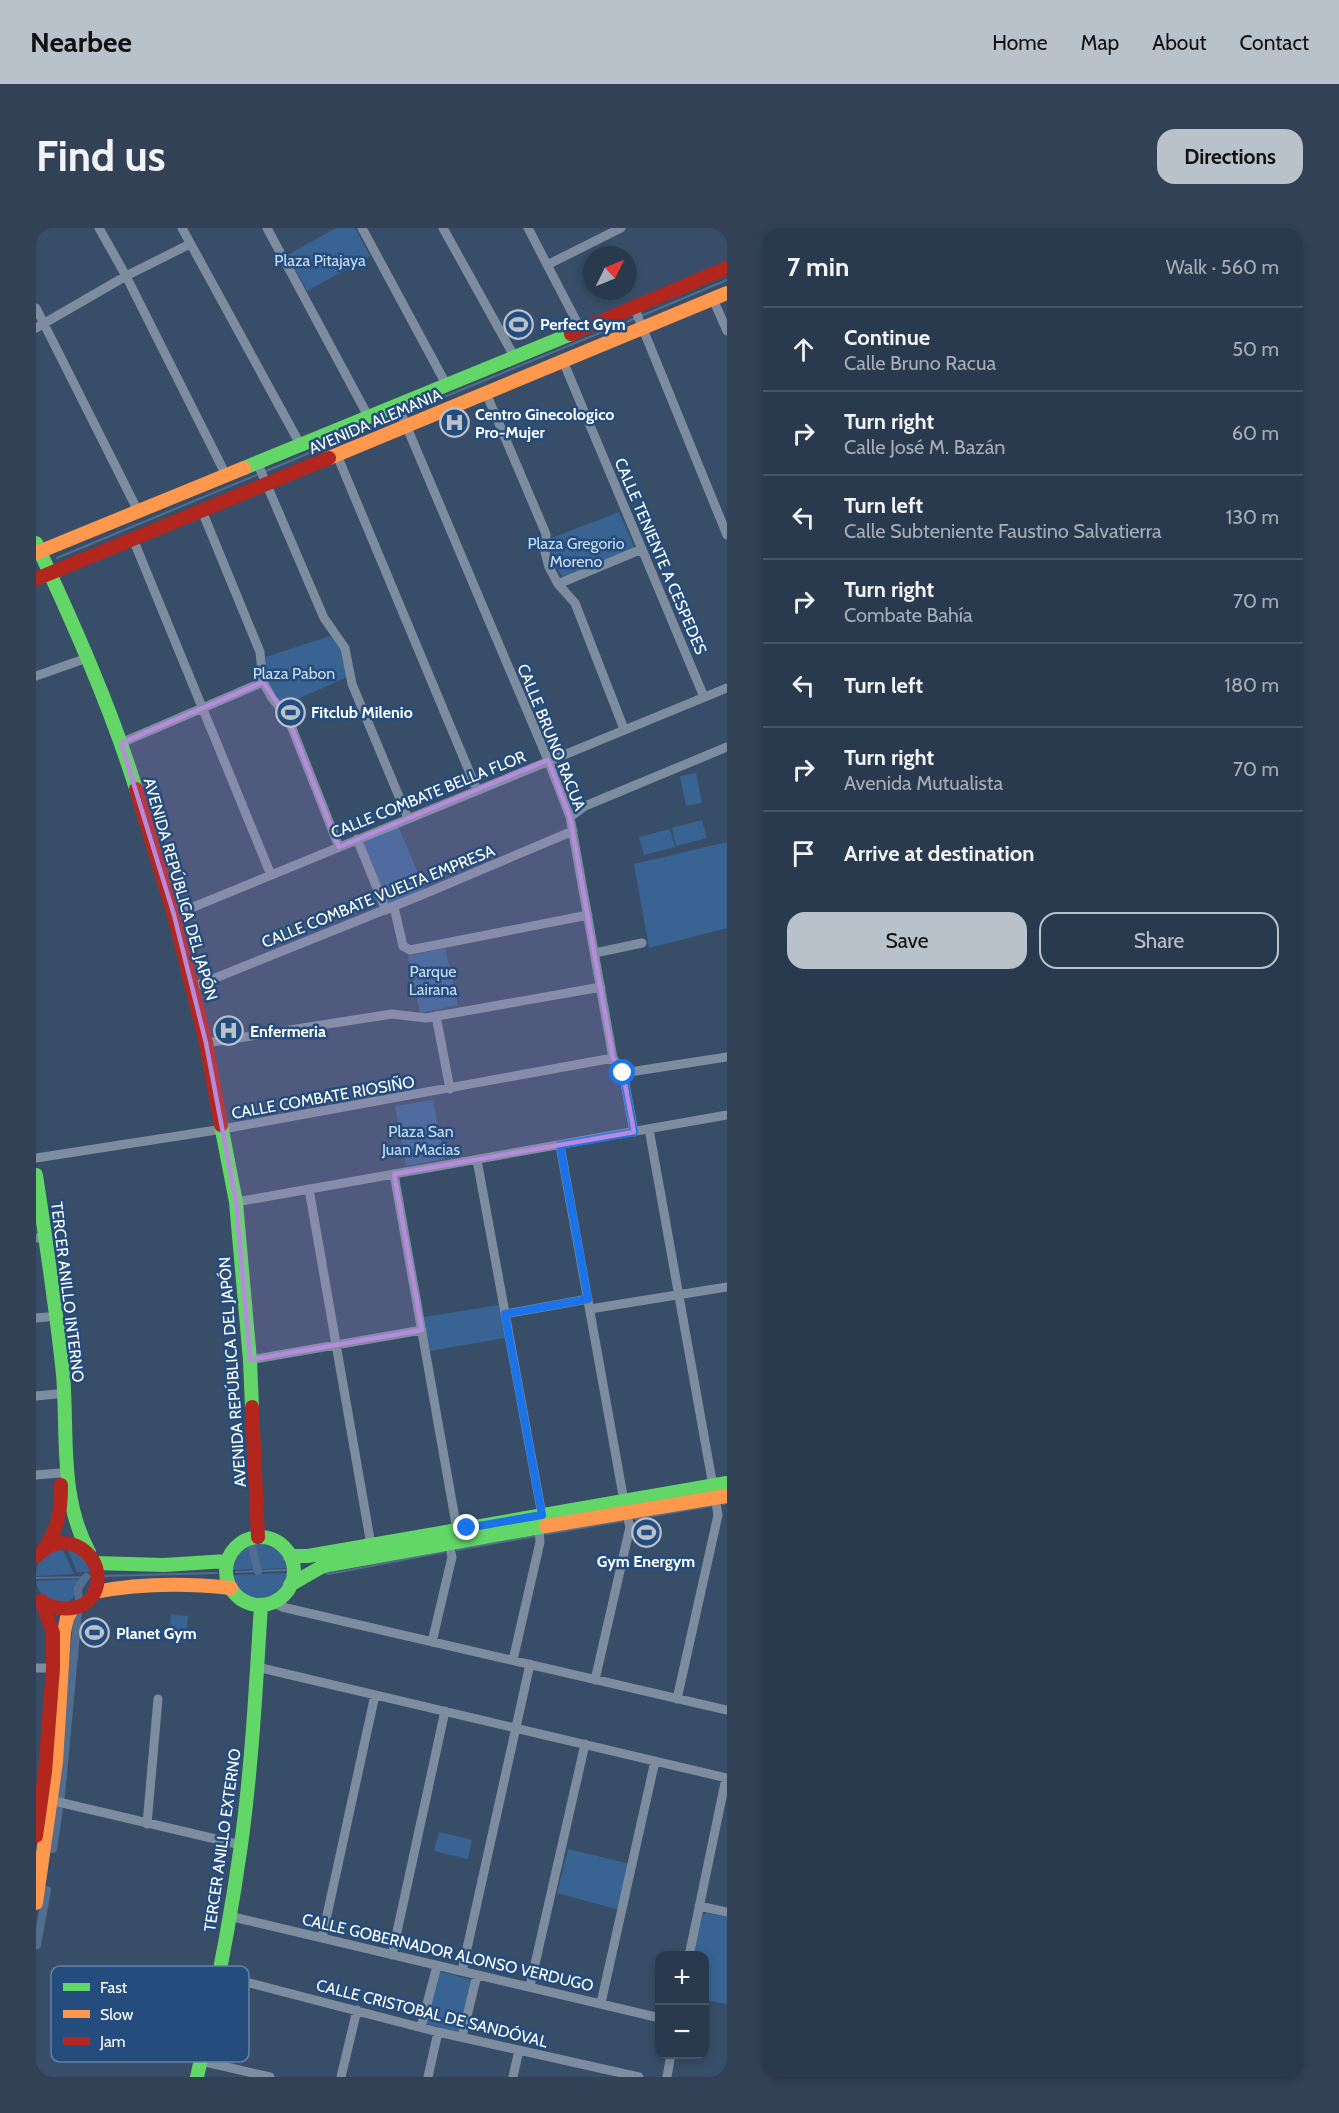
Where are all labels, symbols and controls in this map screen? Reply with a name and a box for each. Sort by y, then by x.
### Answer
text: Nearbee [30,25,132,59]
text: Home [992,30,1048,55]
text: Map [1081,30,1119,55]
text: About [1152,30,1206,55]
text: Contact [1239,30,1309,55]
button: Directions [1157,129,1303,184]
text: Find us [36,130,165,182]
north arrow [583,246,637,300]
park label: Plaza Pitajaya [274,251,366,270]
text: 7 min [787,251,849,283]
text: Walk · 560 m [1166,255,1279,279]
sports icon: Perfect Gym [503,308,535,340]
place label: Perfect Gym [540,315,626,334]
text: Continue [844,324,930,351]
icon: ahead [787,333,820,366]
text: 50 m [1232,337,1279,361]
text: Calle Bruno Racua [844,351,996,375]
street label: AVENIDA ALEMANIA [306,385,445,458]
place label: Centro Ginecologico Pro-Mujer [475,405,615,442]
hospital icon: Centro Ginecologico Pro-Mujer [438,407,470,439]
text: Turn right [844,408,934,435]
icon: right [787,417,820,450]
text: 60 m [1232,421,1279,445]
text: Calle José M. Bazán [844,435,1005,459]
street label: CALLE TENIENTE A CESPEDES [610,455,711,657]
text: Turn left [844,492,923,519]
icon: left [787,501,820,534]
text: 130 m [1226,505,1279,529]
text: Calle Subteniente Faustino Salvatierra [844,519,1162,543]
park label: Plaza Gregorio Moreno [527,534,625,571]
text: Turn right [844,576,934,603]
icon: right [787,585,820,618]
text: 70 m [1233,589,1279,613]
text: Combate Bahía [844,603,973,627]
street label: CALLE BRUNO RACUA [513,661,590,813]
park label: Plaza Pabon [253,664,335,683]
icon: left [787,669,820,702]
text: Turn left [844,672,923,699]
text: 180 m [1224,673,1279,697]
sports icon: Fitclub Milenio [274,696,306,728]
place label: Fitclub Milenio [311,703,413,722]
text: Turn right [844,744,934,771]
street label: CALLE COMBATE BELLA FLOR [328,746,529,842]
icon: right [787,753,820,786]
text: 70 m [1233,757,1279,781]
text: Avenida Mutualista [844,771,1003,795]
street label: AVENIDA REPÚBLICA DEL JAPÓN [140,776,221,1003]
icon: arrive [787,837,820,870]
text: Arrive at destination [844,840,1034,867]
street label: CALLE COMBATE VUELTA EMPRESA [259,841,498,952]
button: Save [787,912,1027,969]
button: Share [1039,912,1279,969]
park label: Parque Lairana [409,962,457,999]
hospital icon: Enfermeria [213,1015,245,1047]
place label: Enfermeria [250,1022,326,1041]
route start [609,1059,635,1085]
street label: CALLE COMBATE RIOSIÑO [230,1072,416,1123]
park label: Plaza San Juan Macias [381,1122,460,1159]
street label: TERCER ANILLO INTERNO [47,1201,88,1383]
street label: AVENIDA REPÚBLICA DEL JAPÓN [215,1256,250,1488]
route end [453,1514,479,1540]
sports icon: Gym Energym [630,1517,662,1549]
place label: Gym Energym [597,1552,695,1571]
sports icon: Planet Gym [79,1617,111,1649]
place label: Planet Gym [116,1624,197,1643]
street label: TERCER ANILLO EXTERNO [200,1747,245,1933]
street label: CALLE GOBERNADOR ALONSO VERDUGO [300,1910,595,1995]
map controls [655,1951,709,2059]
button: + [655,1951,709,2005]
legend [51,1966,249,2062]
street label: CALLE CRISTOBAL DE SANDÓVAL [314,1976,550,2051]
text: Fast [100,1978,128,1997]
text: Slow [100,2005,134,2024]
button: − [655,2005,709,2059]
text: Jam [99,2032,126,2051]

